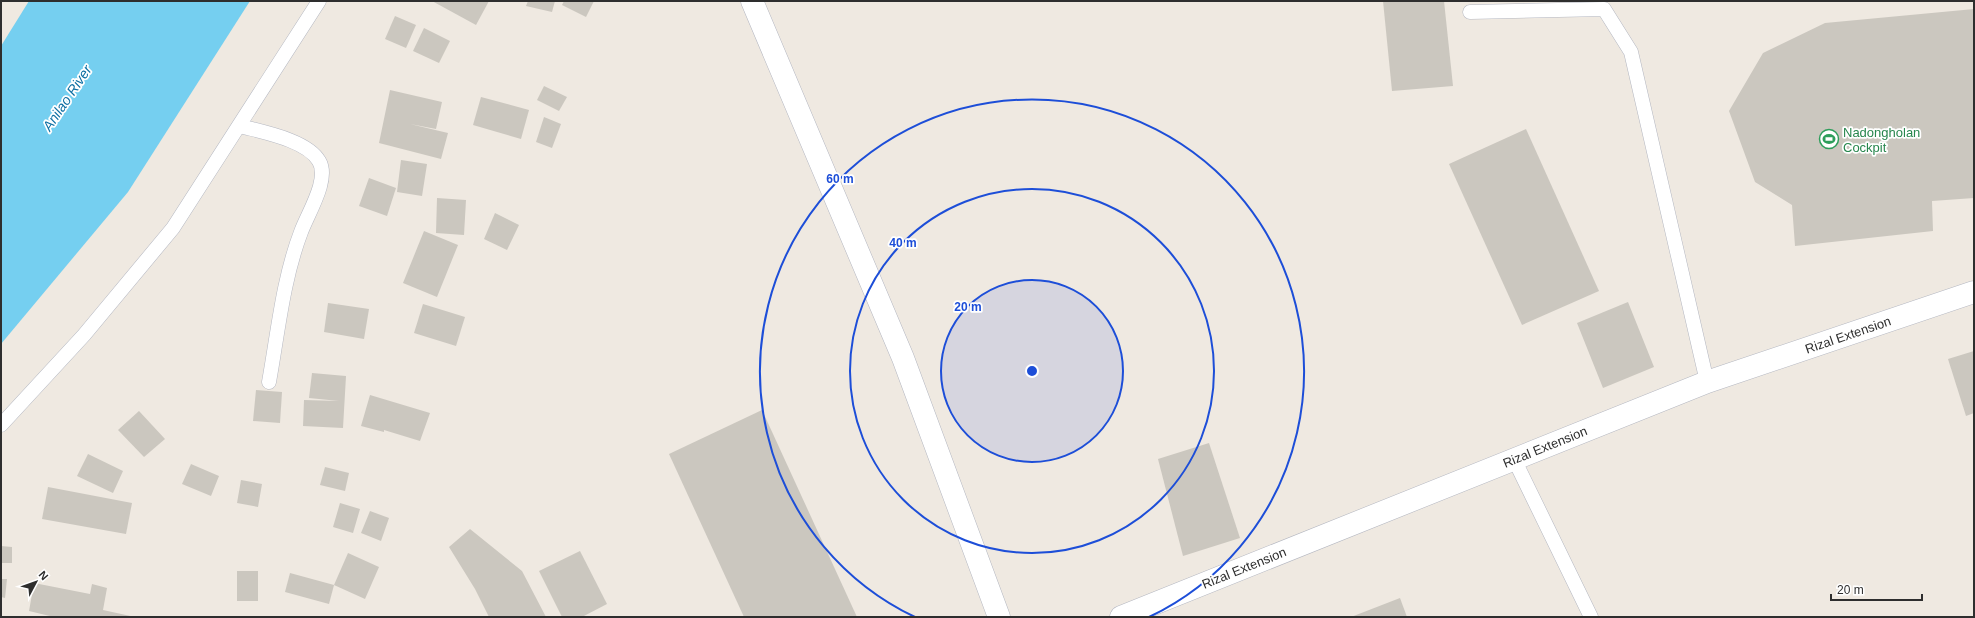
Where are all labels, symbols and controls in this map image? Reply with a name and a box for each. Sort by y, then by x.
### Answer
water label: Anilao River [39,61,95,135]
place label: Nadongholan Cockpit [1843,125,1920,155]
sports icon: Nadongholan Cockpit [1818,128,1840,150]
text: 60 m [826,172,854,186]
text: 40 m [889,236,917,250]
text: 20 m [954,300,982,314]
street label: Rizal Extension [1803,313,1893,357]
centre of rings [1025,364,1039,378]
street label: Rizal Extension [1501,423,1589,471]
street label: Rizal Extension [1200,544,1288,592]
north arrow [16,562,56,602]
text: N [36,569,51,582]
scale bar [1831,576,1922,602]
text: 20 m [1837,583,1864,597]

